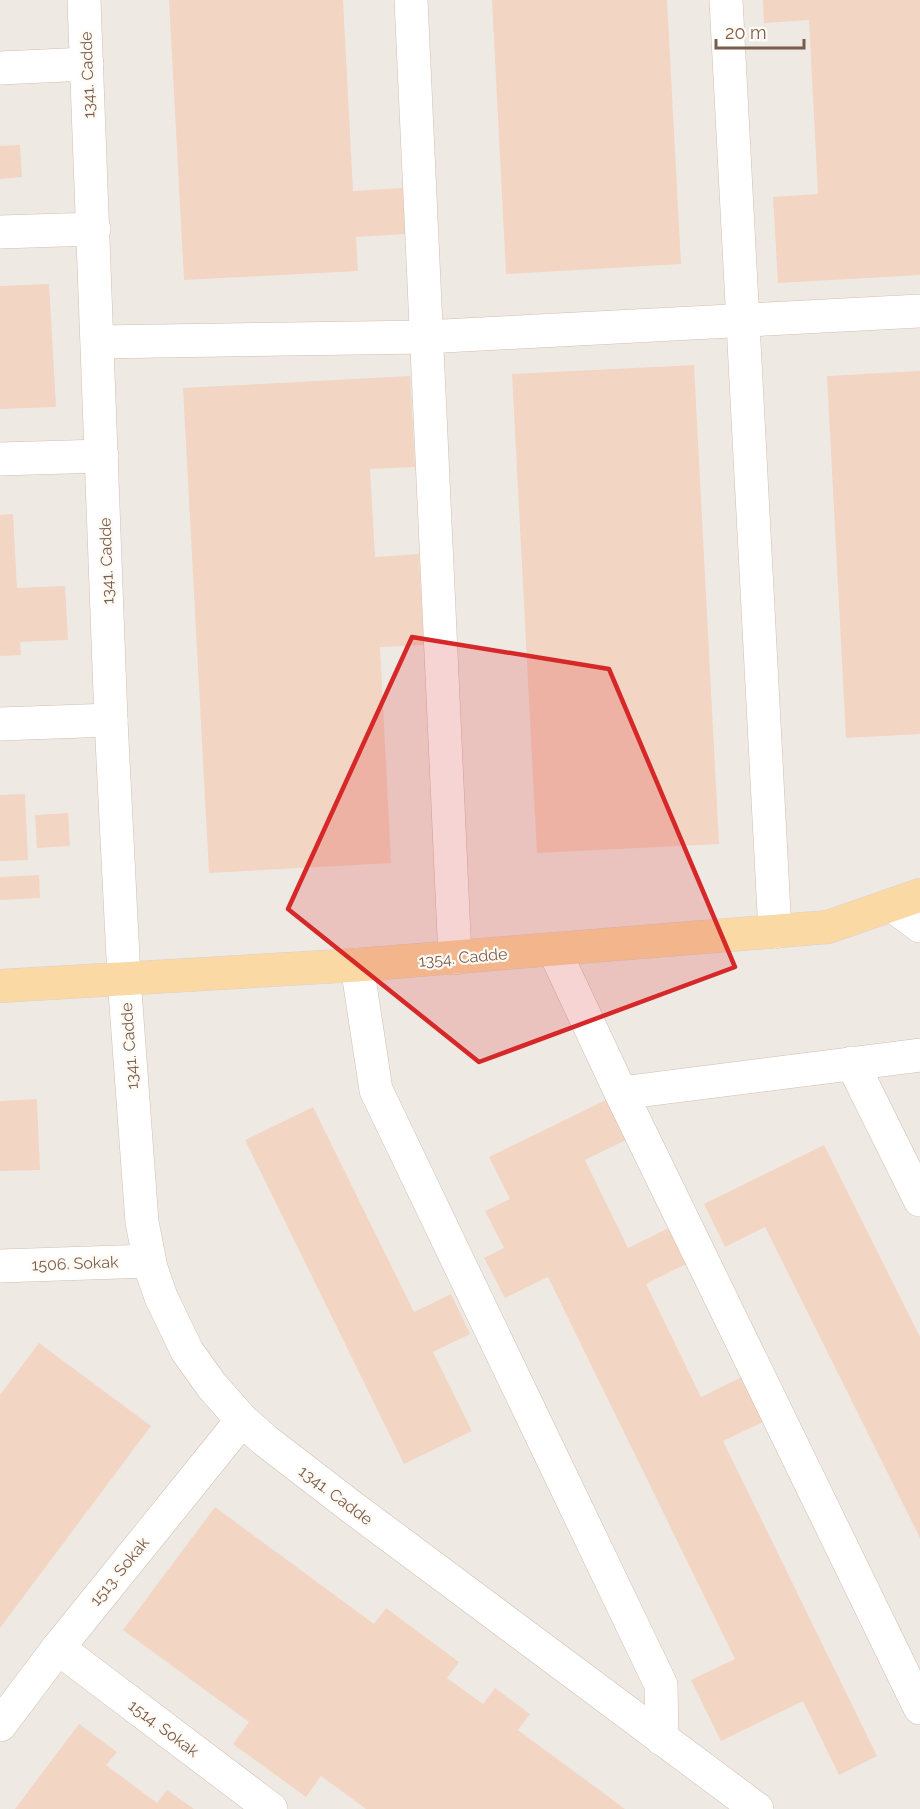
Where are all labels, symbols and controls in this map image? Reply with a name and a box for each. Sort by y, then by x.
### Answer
scale bar [716,12,804,50]
text: 20 m [725,22,767,43]
street label: 1341. Cadde [76,31,99,119]
street label: 1341. Cadde [95,517,118,605]
street label: 1354. Cadde [418,944,508,971]
street label: 1341. Cadde [117,1002,142,1090]
street label: 1506. Sokak [31,1252,119,1275]
street label: 1341. Cadde [295,1462,376,1529]
street label: 1513. Sokak [86,1533,153,1610]
street label: 1514. Sokak [125,1696,203,1761]

